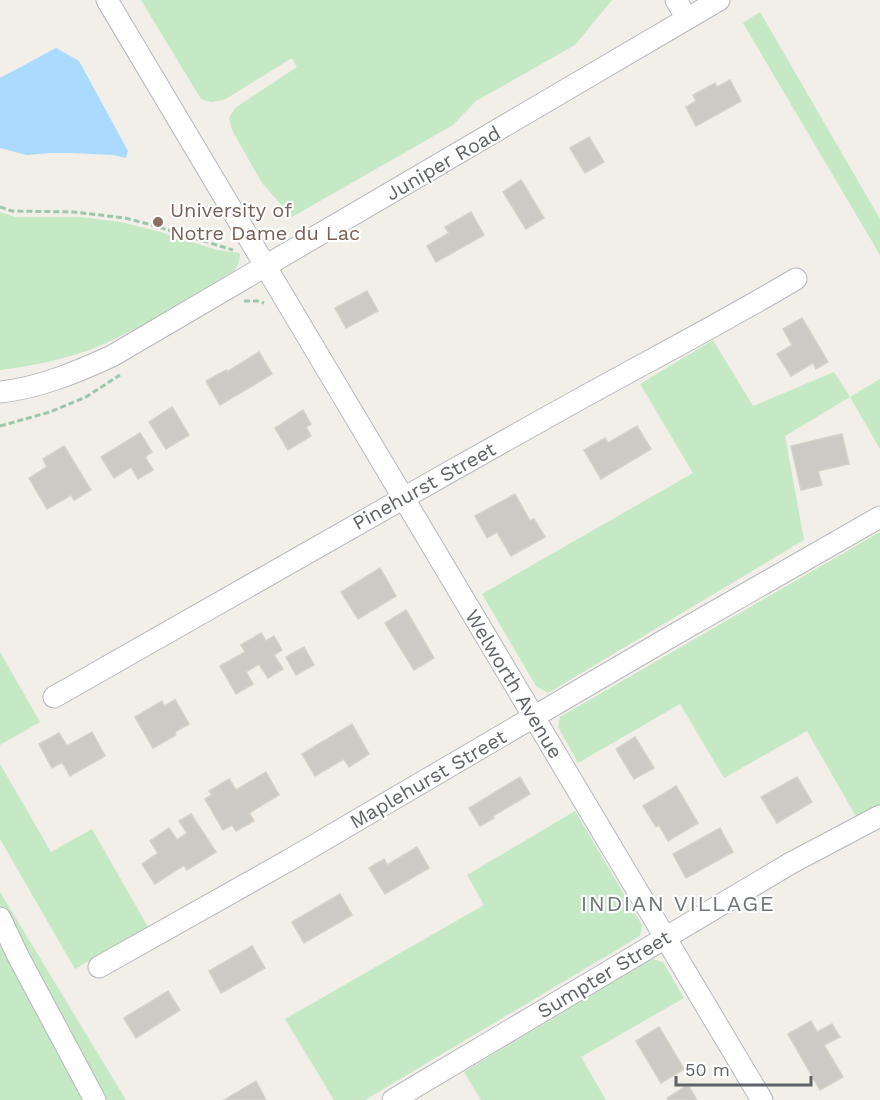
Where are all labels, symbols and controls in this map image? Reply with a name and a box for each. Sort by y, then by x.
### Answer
street label: Juniper Road [381,120,505,206]
place label: University of Notre Dame du Lac [170,198,360,245]
marker: University of Notre Dame du Lac [151,215,165,229]
street label: Pinehurst Street [348,436,500,535]
street label: Welworth Avenue [460,605,568,763]
street label: Maplehurst Street [345,724,511,834]
district label: INDIAN VILLAGE [581,891,775,916]
street label: Sumpter Street [533,924,675,1023]
scale bar [676,1049,811,1087]
text: 50 m [685,1059,730,1080]

